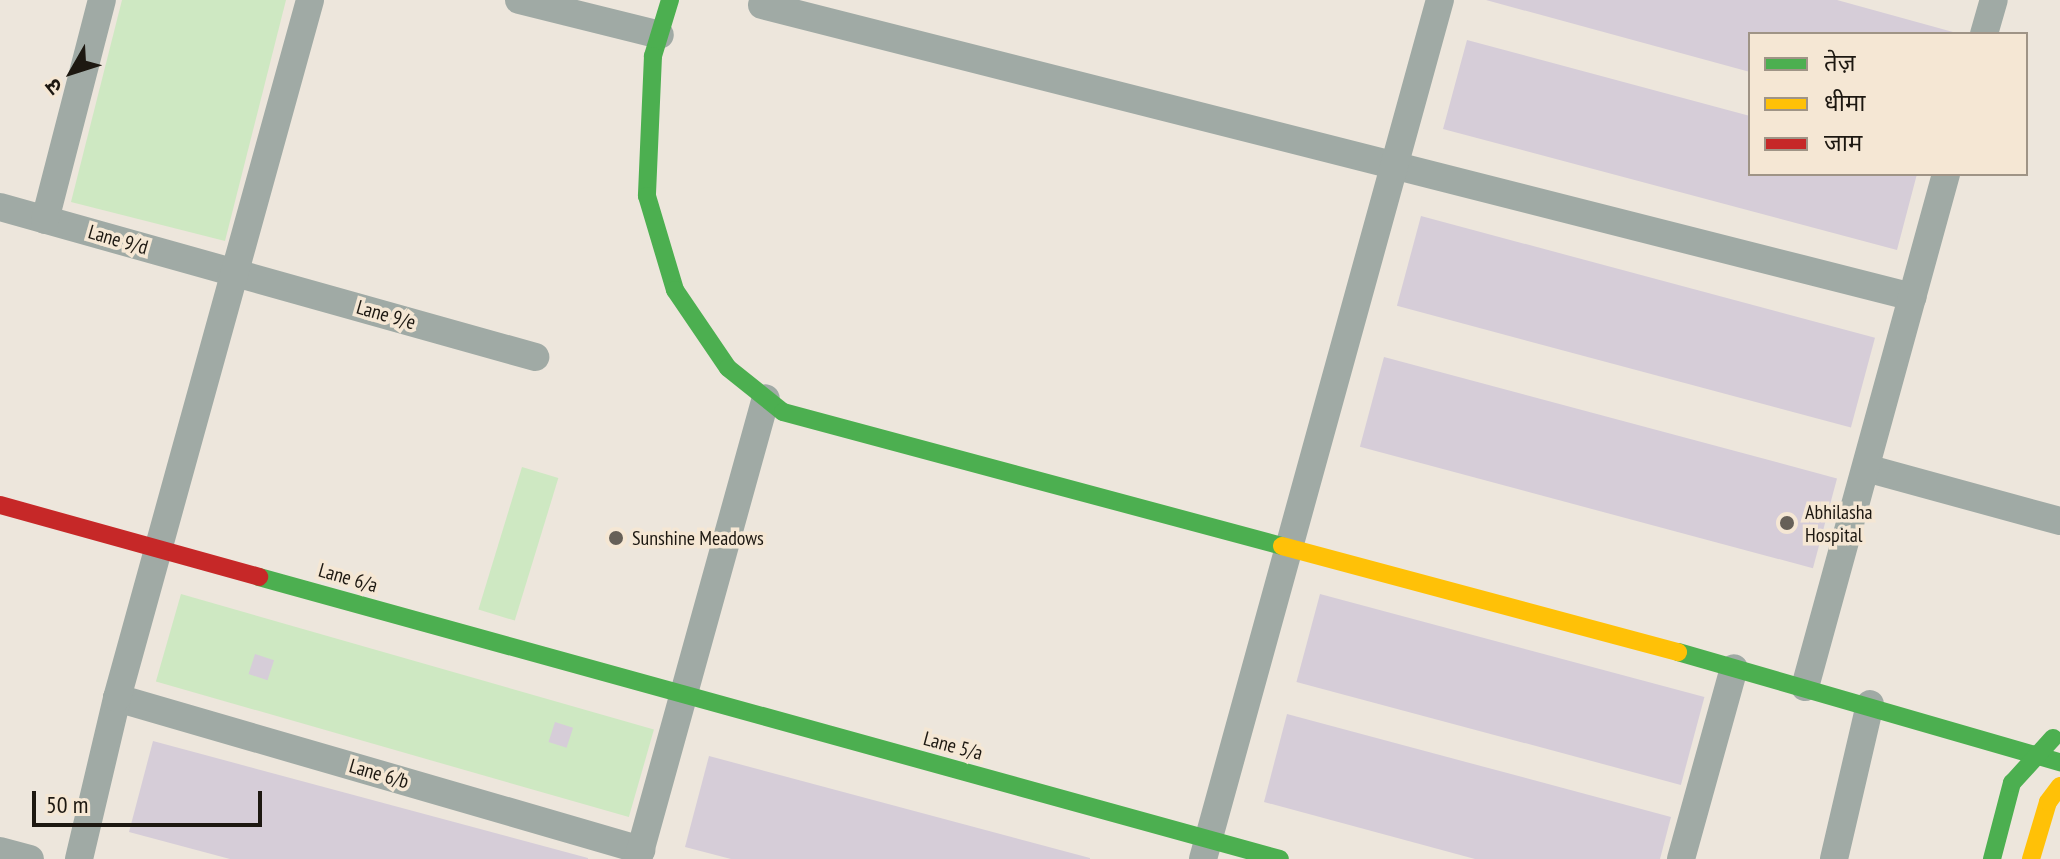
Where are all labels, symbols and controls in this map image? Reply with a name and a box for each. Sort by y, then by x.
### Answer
north arrow [32,32,112,112]
legend [1748,32,2028,176]
text: तेज़ [1824,47,1856,78]
text: उ [38,73,68,101]
text: धीमा [1824,87,1866,118]
text: जाम [1824,127,1862,158]
street label: Lane 9/d [85,220,151,260]
street label: Lane 9/e [354,295,418,335]
place label: Abhilasha Hospital [1805,500,1872,547]
marker: Abhilasha Hospital [1776,512,1798,534]
place label: Sunshine Meadows [632,526,764,550]
marker: Sunshine Meadows [607,529,625,547]
street label: Lane 6/a [316,558,380,598]
street label: Lane 5/a [921,727,985,765]
street label: Lane 6/b [346,754,412,794]
scale bar [36,775,266,825]
text: 50 m [46,789,88,820]

